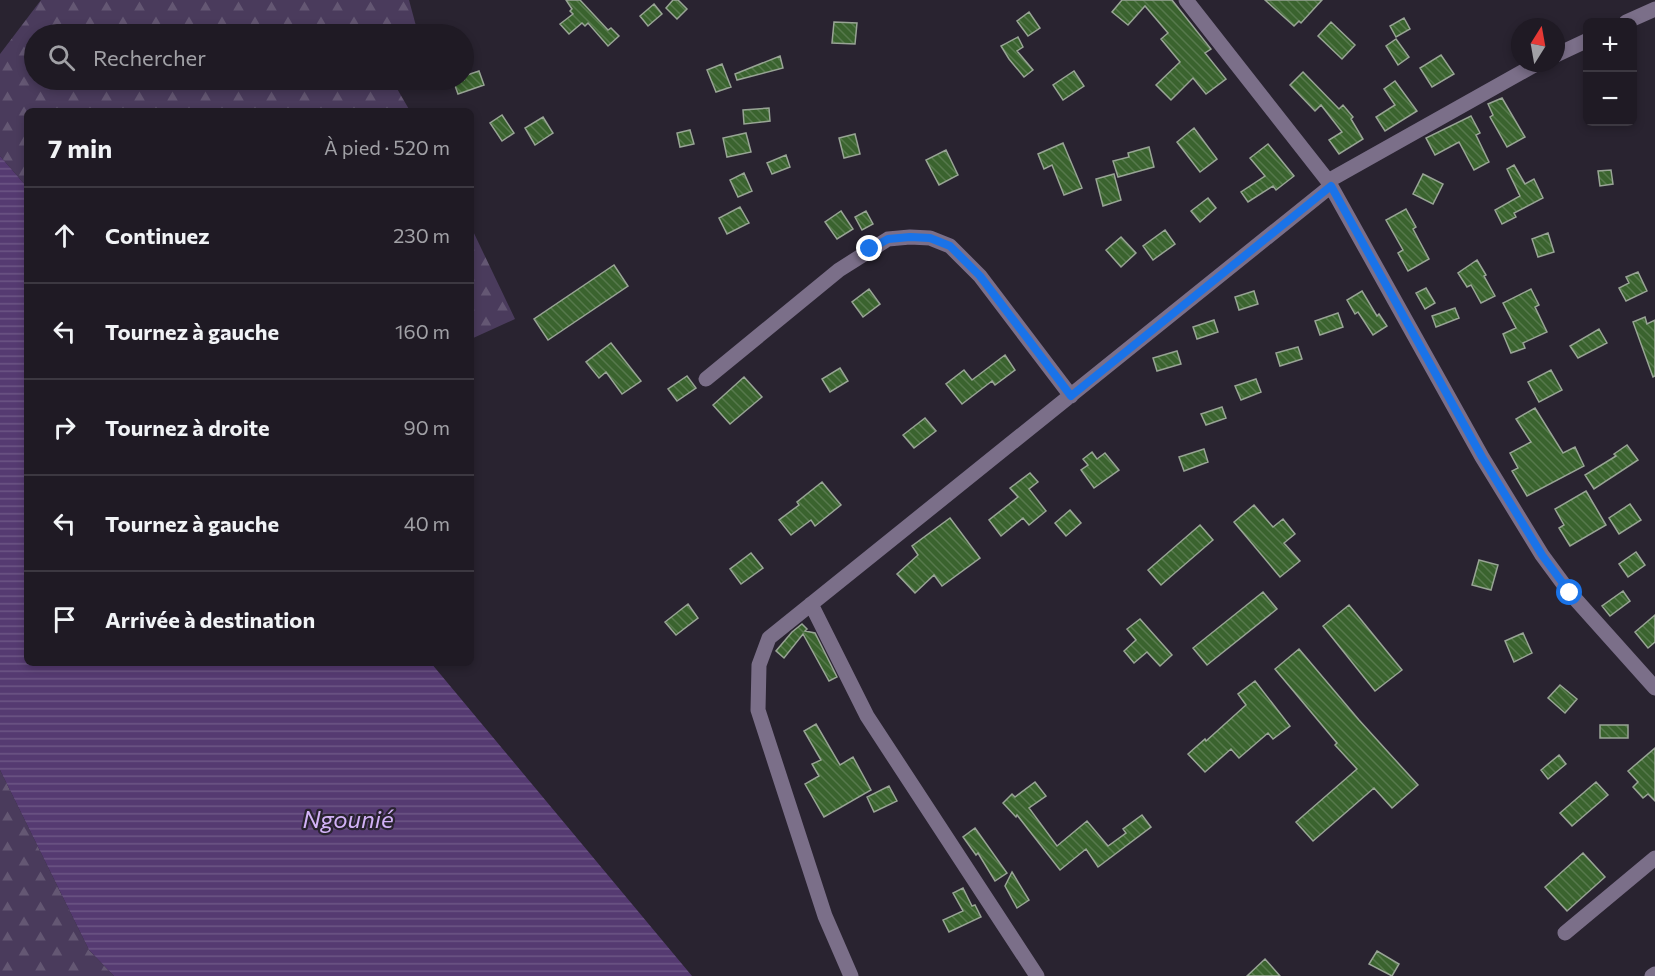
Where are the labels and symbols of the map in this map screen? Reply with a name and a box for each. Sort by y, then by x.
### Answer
north arrow [1511,18,1565,72]
route end [856,235,882,261]
route start [1556,579,1582,605]
water label: Ngounié [302,804,395,833]

